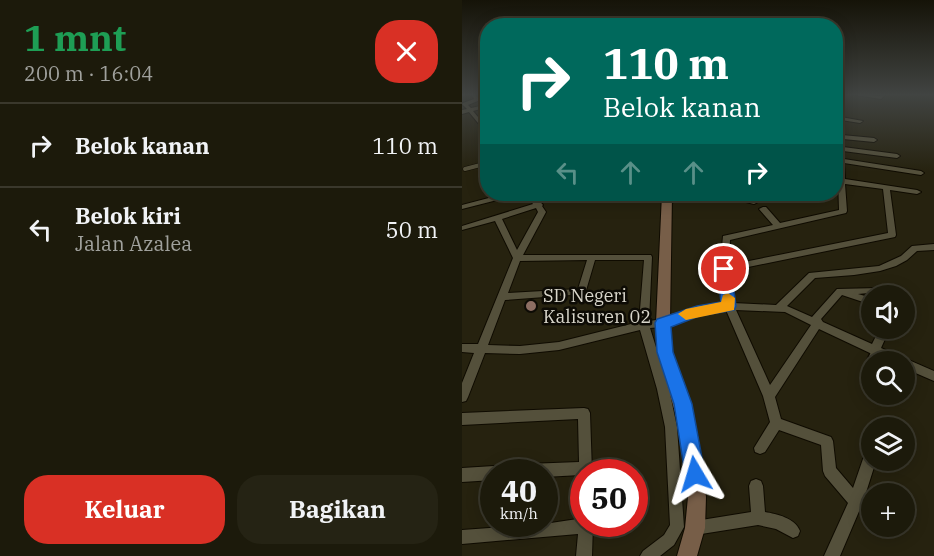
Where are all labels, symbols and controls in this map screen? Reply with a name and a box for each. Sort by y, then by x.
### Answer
text: 1 mnt [24,14,126,61]
button: close [375,20,438,83]
text: 110 m [603,36,729,91]
icon: right [504,42,582,120]
text: 200 m · 16:04 [24,60,153,87]
text: Belok kanan [603,89,761,124]
icon: right [24,129,57,162]
text: Belok kanan [75,131,210,160]
text: 110 m [372,131,438,160]
icon: left [551,156,584,189]
icon: ahead [614,156,647,189]
icon: ahead [677,156,710,189]
icon: right [740,156,773,189]
text: Belok kiri [75,201,181,230]
icon: left [24,213,57,246]
text: 50 m [386,215,438,244]
text: Jalan Azalea [75,230,192,257]
pin [698,243,749,294]
icon: arrive [707,252,740,285]
place label: SD Negeri Kalisuren 02 [543,284,651,328]
map controls [861,285,915,537]
button: sound [861,285,915,339]
marker: SD Negeri Kalisuren 02 [524,299,538,313]
button: search [861,351,915,405]
button: layers [861,417,915,471]
position arrow [663,442,727,506]
speed limit sign: 50 [570,459,648,537]
text: 40 [501,471,537,510]
button: Keluar [24,475,225,544]
button: Bagikan [237,475,438,544]
button: + [861,483,915,537]
text: km/h [500,504,538,523]

